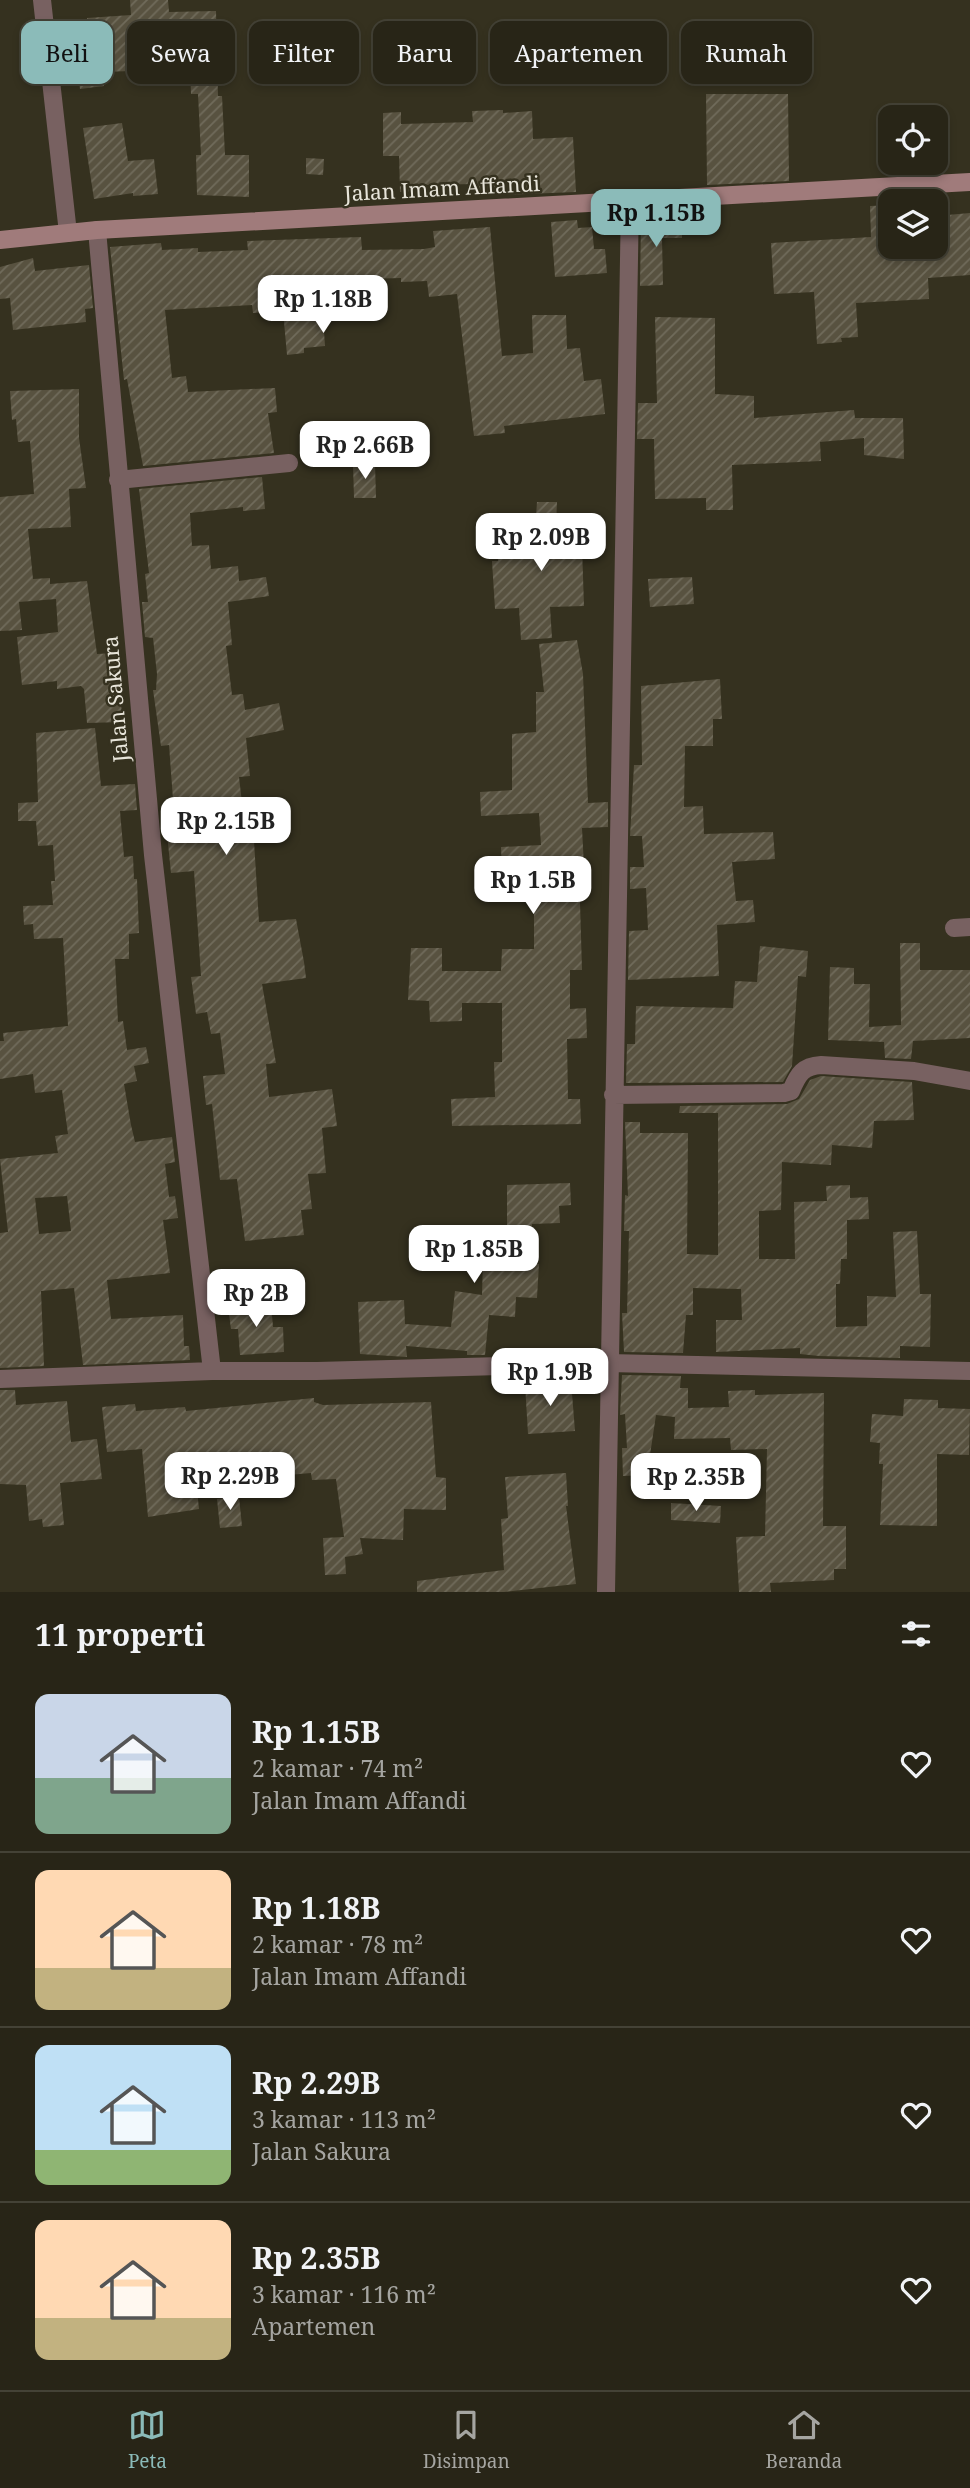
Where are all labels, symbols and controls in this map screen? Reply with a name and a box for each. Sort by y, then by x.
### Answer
chip: Beli [21,21,113,84]
chip: Sewa [127,21,235,84]
chip: Filter [249,21,359,84]
chip: Baru [373,21,476,84]
chip: Apartemen [490,21,667,84]
chip: Rumah [681,21,812,84]
map controls [878,105,948,259]
button: locate [878,105,948,175]
street label: Jalan Imam Affandi [342,169,541,207]
button: layers [878,189,948,259]
pin: Rp 1.15B [584,190,728,249]
text: Rp 1.15B [607,196,705,228]
pin: Rp 1.18B [251,276,395,335]
text: Rp 1.18B [274,282,372,314]
pin: Rp 2.66B [293,421,437,481]
text: Rp 2.66B [316,428,414,460]
pin: Rp 2.09B [469,514,613,573]
text: Rp 2.09B [492,520,590,552]
street label: Jalan Sakura [96,635,135,764]
pin: Rp 2.15B [154,798,298,857]
text: Rp 2.15B [177,804,275,836]
pin: Rp 1.5B [468,856,598,916]
text: Rp 1.5B [490,863,576,895]
pin: Rp 1.85B [402,1226,546,1285]
text: Rp 1.85B [425,1232,523,1264]
pin: Rp 2B [207,1270,305,1329]
text: Rp 2B [223,1276,289,1308]
pin: Rp 1.9B [485,1348,615,1408]
text: Rp 1.9B [507,1355,593,1387]
pin: Rp 2.29B [158,1452,302,1512]
pin: Rp 2.35B [624,1454,768,1513]
text: Rp 2.29B [181,1459,279,1491]
text: Rp 2.35B [647,1460,745,1492]
text: 11 properti [35,1614,205,1655]
icon: filters [897,1615,935,1653]
text: Rp 1.15B [252,1711,380,1752]
icon: home [91,1722,175,1806]
icon: heart [897,1745,935,1783]
text: 2 kamar · 74 m² [252,1752,423,1784]
text: Jalan Imam Affandi [252,1784,467,1816]
text: Rp 1.18B [252,1887,380,1928]
icon: home [91,1898,175,1982]
icon: heart [897,1921,935,1959]
text: 2 kamar · 78 m² [252,1928,423,1960]
text: Jalan Imam Affandi [252,1960,467,1992]
text: Rp 2.29B [252,2062,380,2103]
icon: home [91,2073,175,2157]
icon: heart [897,2096,935,2134]
text: 3 kamar · 113 m² [252,2103,436,2135]
text: Jalan Sakura [252,2135,391,2167]
text: Rp 2.35B [252,2237,380,2278]
icon: home [91,2248,175,2332]
icon: heart [897,2271,935,2309]
text: 3 kamar · 116 m² [252,2278,436,2310]
text: Apartemen [252,2310,375,2342]
tab: Peta [128,2406,167,2474]
tab: Disimpan [423,2406,510,2474]
tab: Beranda [766,2406,842,2474]

